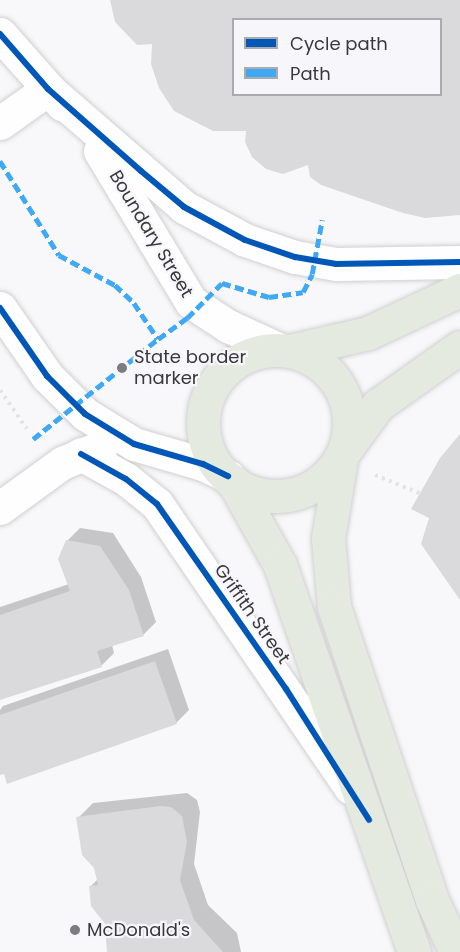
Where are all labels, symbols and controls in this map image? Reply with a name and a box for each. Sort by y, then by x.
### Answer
legend [232,18,442,96]
text: Cycle path [290,31,388,56]
text: Path [290,61,331,86]
street label: Boundary Street [105,167,197,301]
place label: State border marker [134,347,246,389]
marker: State border marker [115,361,129,375]
street label: Griffith Street [210,560,294,668]
place label: McDonald's [87,919,190,941]
marker: McDonald's [68,923,82,937]

